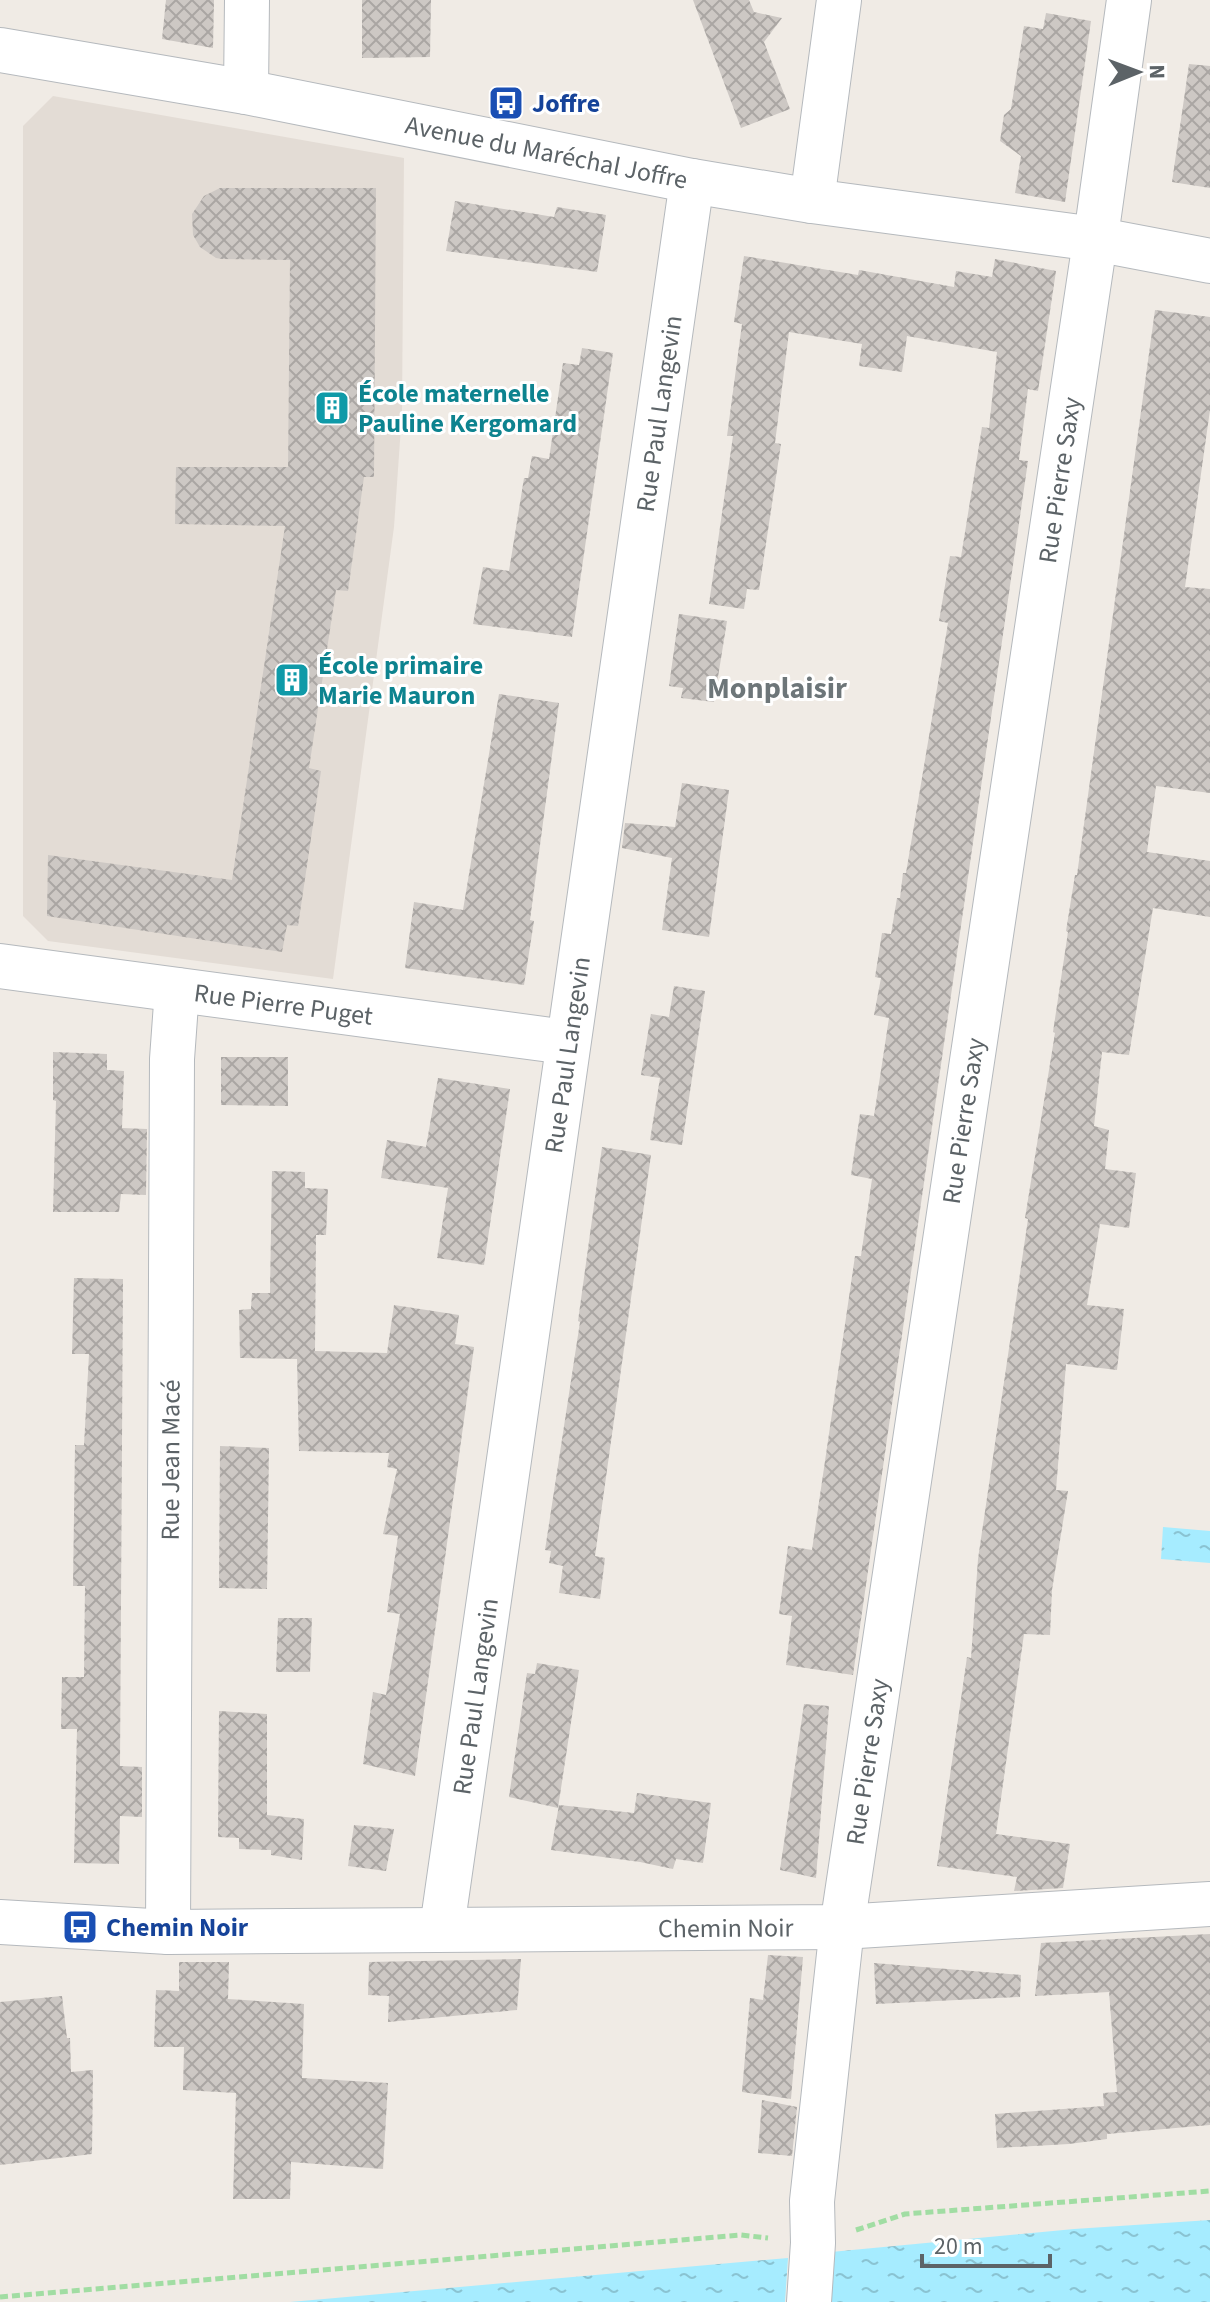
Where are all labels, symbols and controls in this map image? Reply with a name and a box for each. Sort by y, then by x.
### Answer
north arrow [1098,32,1178,112]
text: N [1141,64,1173,79]
bus stop icon: Joffre [487,84,525,122]
place label: Joffre [532,85,600,122]
street label: Avenue du Maréchal Joffre [402,106,691,199]
street label: Rue Paul Langevin [627,313,692,514]
place label: École maternelle Pauline Kergomard [358,375,577,442]
building icon: École maternelle Pauline Kergomard [313,389,351,427]
street label: Rue Pierre Saxy [1029,394,1090,566]
place label: École primaire Marie Mauron [318,647,483,714]
building icon: École primaire Marie Mauron [273,661,311,699]
district label: Monplaisir [707,667,847,710]
street label: Rue Paul Langevin [535,954,600,1156]
street label: Rue Pierre Puget [192,974,375,1035]
street label: Rue Pierre Saxy [933,1035,994,1207]
street label: Rue Jean Macé [152,1379,190,1541]
street label: Rue Paul Langevin [443,1596,508,1797]
street label: Rue Pierre Saxy [837,1676,898,1847]
bus stop icon: Chemin Noir [61,1908,99,1946]
place label: Chemin Noir [106,1909,249,1946]
street label: Chemin Noir [658,1909,795,1947]
scale bar [922,2218,1050,2268]
text: 20 m [934,2229,983,2264]

